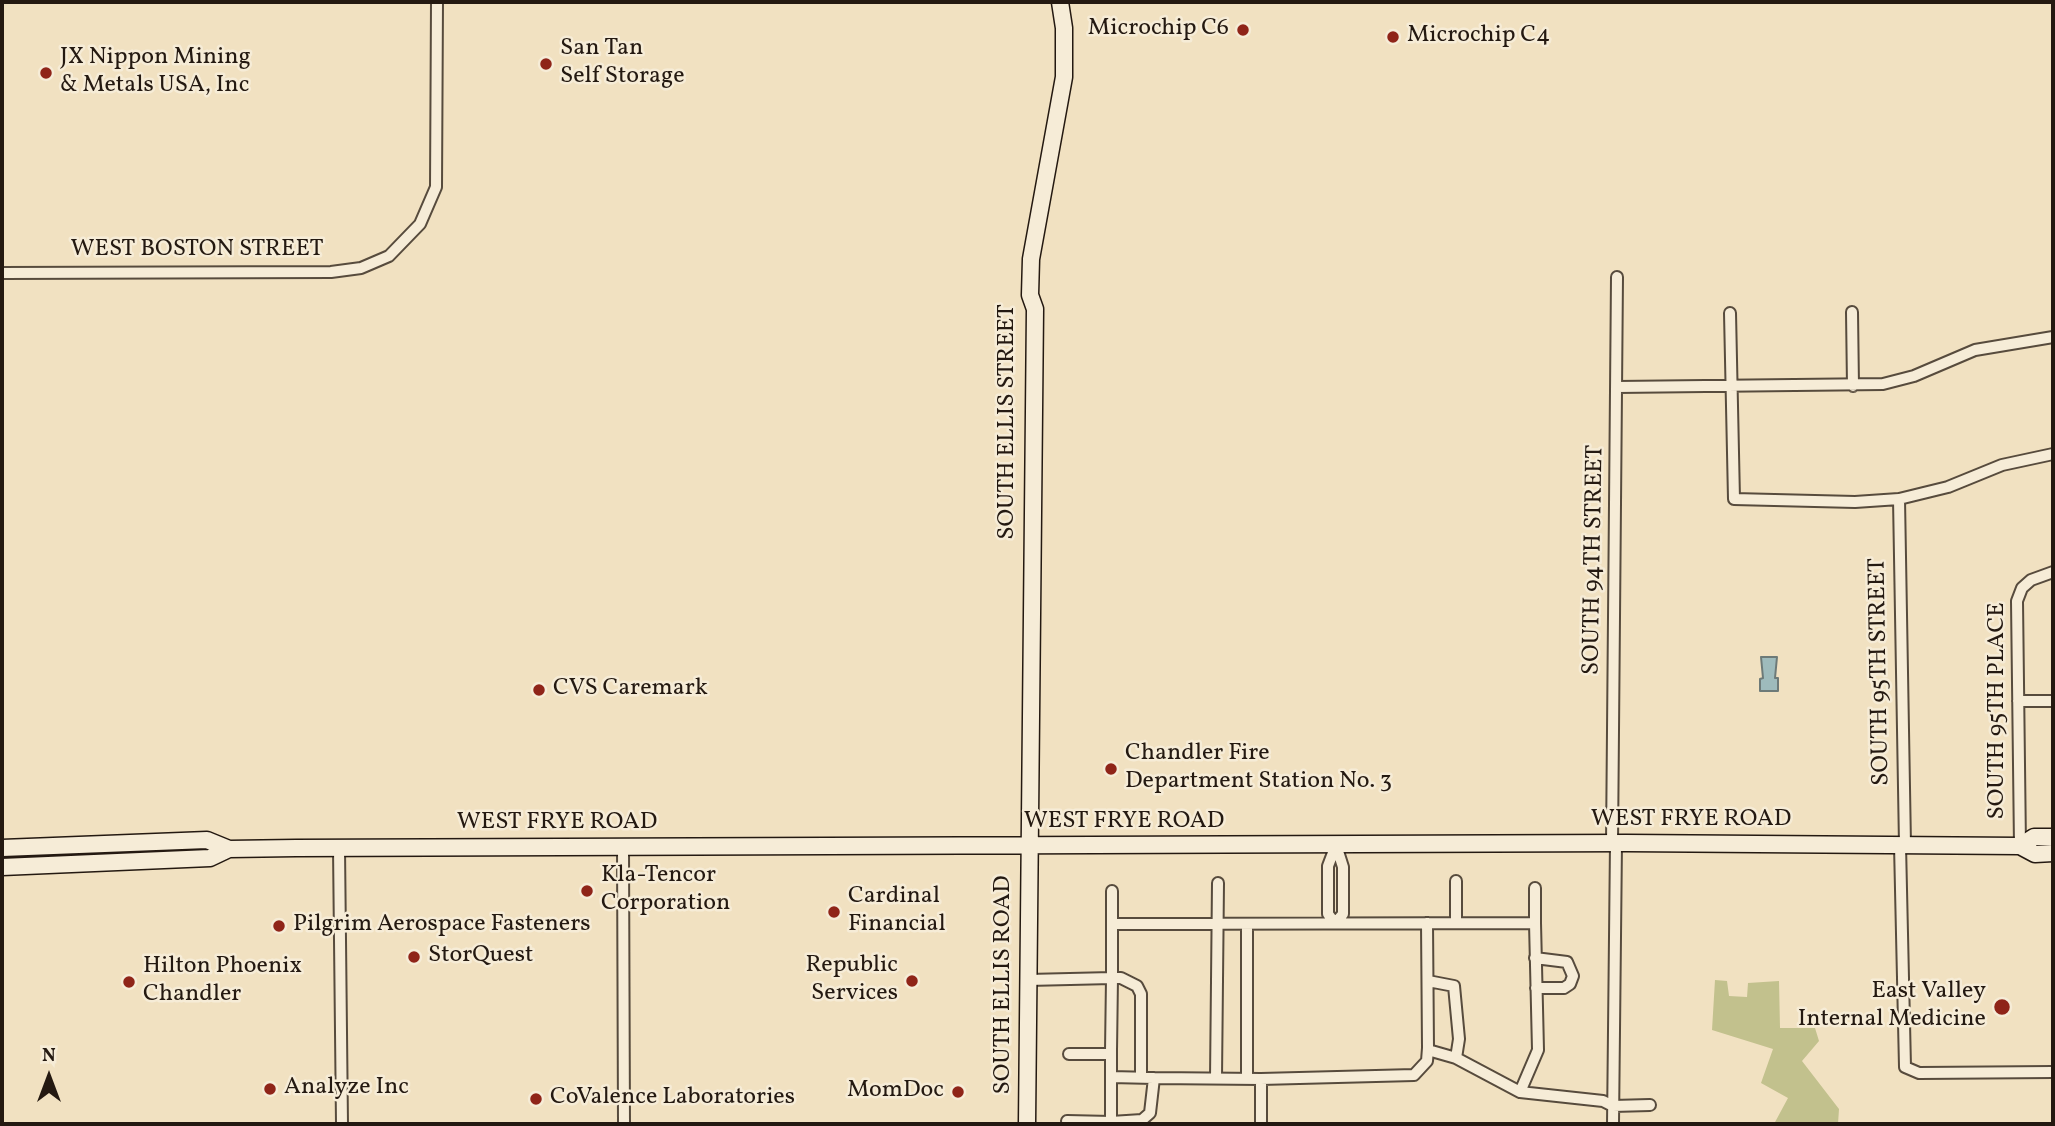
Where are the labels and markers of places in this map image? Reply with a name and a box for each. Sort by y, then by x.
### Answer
place label: Microchip C6 [1088,16,1229,44]
marker: Microchip C6 [1235,22,1251,38]
place label: Microchip C4 [1407,23,1550,51]
marker: Microchip C4 [1385,29,1401,45]
place label: San Tan Self Storage [560,36,685,92]
place label: JX Nippon Mining & Metals USA, Inc [60,45,251,101]
marker: San Tan Self Storage [538,56,554,72]
marker: JX Nippon Mining & Metals USA, Inc [38,65,54,81]
place label: CVS Caremark [553,676,708,704]
marker: CVS Caremark [531,682,547,698]
place label: Chandler Fire Department Station No. 3 [1125,741,1392,797]
marker: Chandler Fire Department Station No. 3 [1103,761,1119,777]
place label: Kla-Tencor Corporation [601,863,730,919]
marker: Kla-Tencor Corporation [579,883,595,899]
place label: Cardinal Financial [848,884,946,940]
marker: Cardinal Financial [826,904,842,920]
place label: Pilgrim Aerospace Fasteners [293,912,591,940]
marker: Pilgrim Aerospace Fasteners [271,918,287,934]
place label: StorQuest [428,943,533,971]
marker: StorQuest [406,949,422,965]
place label: Republic Services [805,953,898,1009]
place label: Hilton Phoenix Chandler [143,954,302,1010]
marker: Republic Services [904,973,920,989]
marker: Hilton Phoenix Chandler [121,974,137,990]
place label: East Valley Internal Medicine [1798,979,1986,1035]
marker: East Valley Internal Medicine [1992,997,2012,1017]
place label: Analyze Inc [284,1075,409,1103]
place label: MomDoc [847,1078,944,1106]
marker: Analyze Inc [262,1081,278,1097]
marker: MomDoc [950,1084,966,1100]
place label: CoValence Laboratories [550,1085,795,1113]
marker: CoValence Laboratories [528,1091,544,1107]

